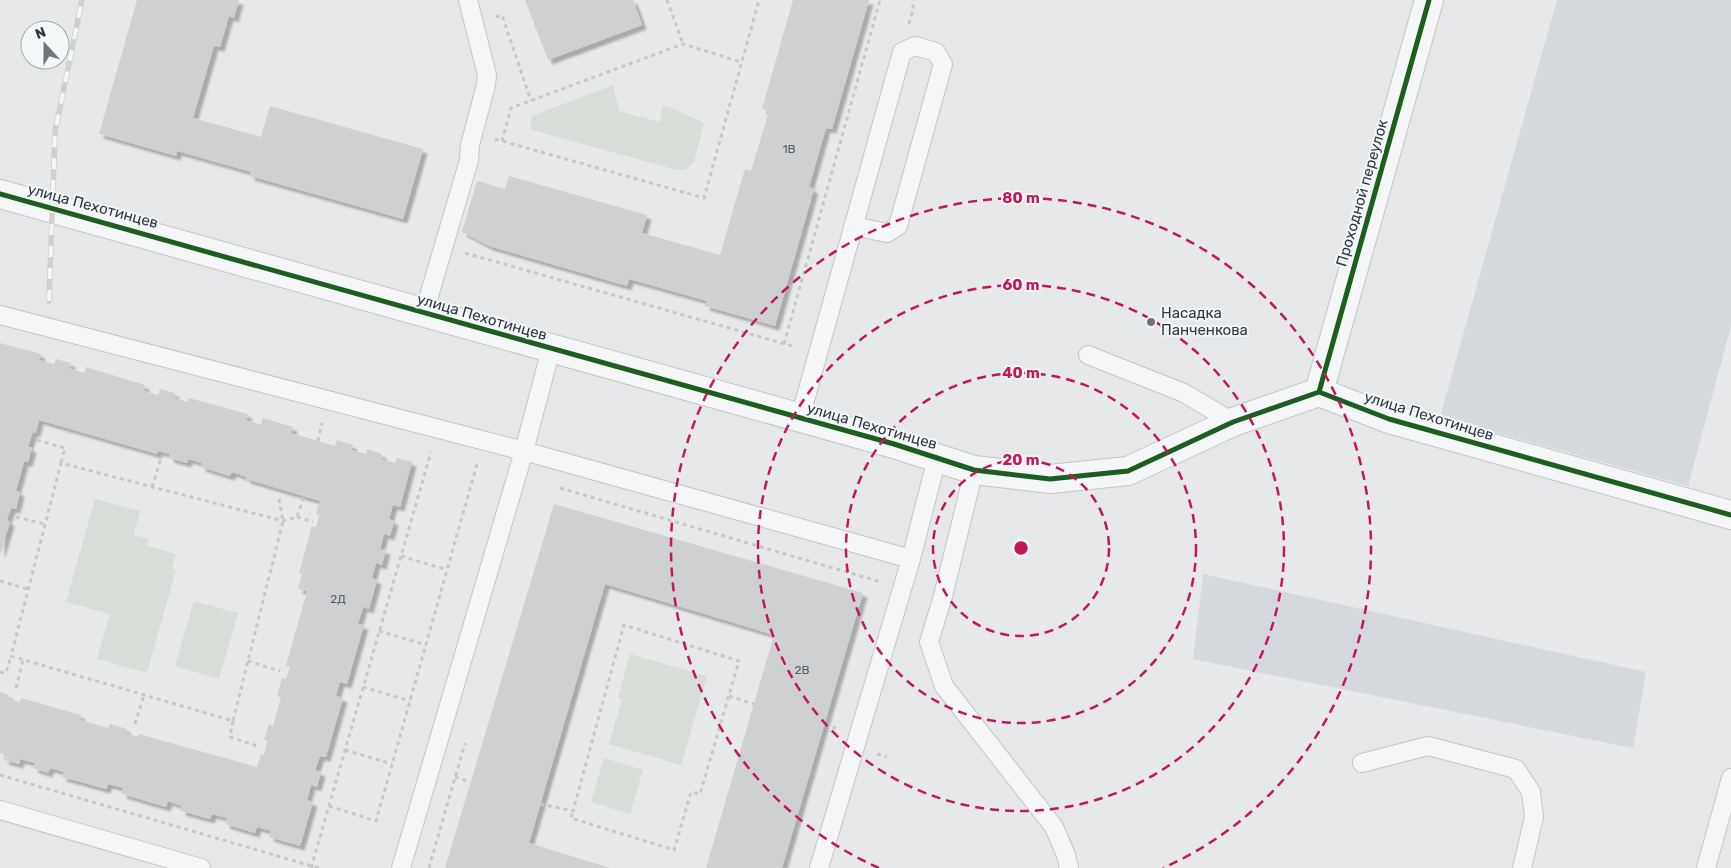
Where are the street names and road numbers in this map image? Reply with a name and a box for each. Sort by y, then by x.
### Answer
street label: Проходной переулок [1332,117,1392,269]
street label: улица Пехотинцев [26,180,160,232]
street label: улица Пехотинцев [415,290,549,344]
street label: улица Пехотинцев [1362,388,1496,444]
street label: улица Пехотинцев [805,399,939,453]

